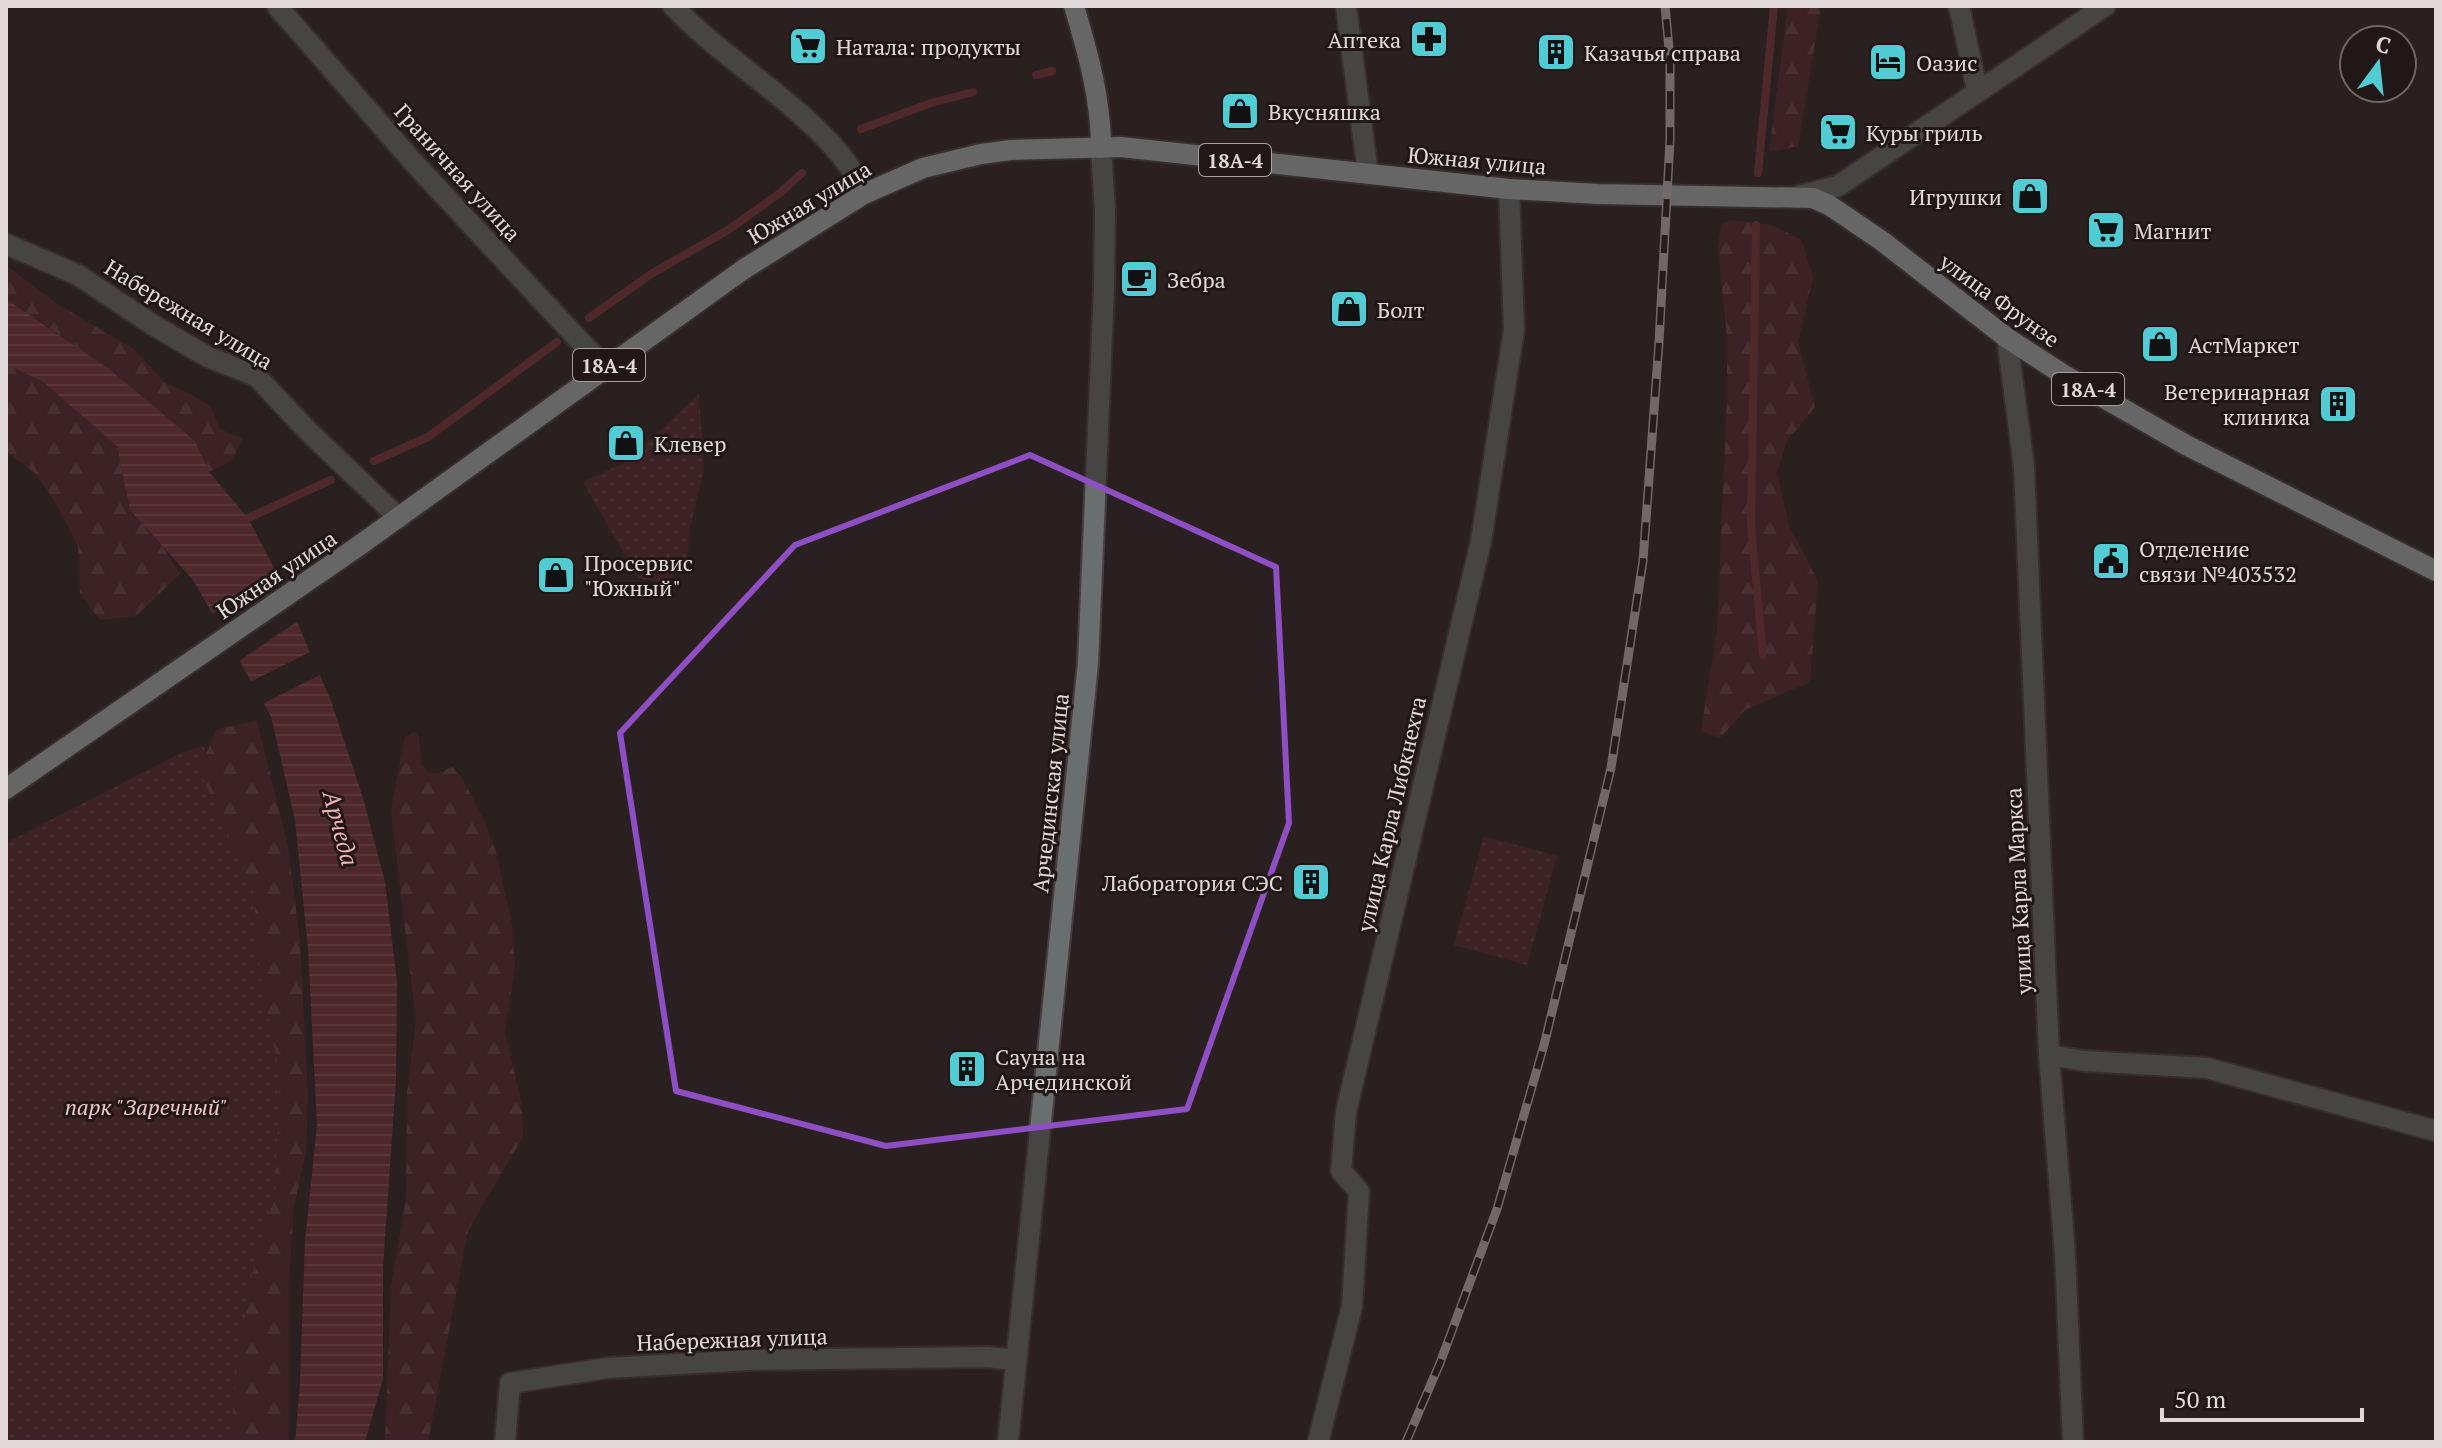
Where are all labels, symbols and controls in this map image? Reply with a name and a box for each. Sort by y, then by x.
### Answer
pharmacy icon: Аптека [1408,18,1450,60]
north arrow [2338,24,2418,104]
supermarket icon: Натала: продукты [787,25,829,67]
place label: Аптека [1328,25,1401,54]
text: С [2373,28,2394,60]
building icon: Казачья справа [1535,31,1577,73]
place label: Натала: продукты [836,32,1021,61]
place label: Казачья справа [1584,38,1741,67]
hotel icon: Оазис [1867,41,1909,83]
place label: Оазис [1916,48,1978,77]
shop icon: Вкусняшка [1219,90,1261,132]
street label: Граничная улица [388,97,528,247]
place label: Вкусняшка [1268,97,1381,126]
supermarket icon: Куры гриль [1817,111,1859,153]
place label: Куры гриль [1866,118,1983,147]
street label: Южная улица [1407,139,1547,181]
road number: 18А-4 [1199,144,1271,176]
street label: Южная улица [742,154,876,250]
shop icon: Игрушки [2009,175,2051,217]
place label: Игрушки [1909,182,2002,211]
supermarket icon: Магнит [2085,209,2127,251]
place label: Магнит [2134,216,2212,245]
street label: улица Фрунзе [1933,246,2066,353]
street label: Набережная улица [100,252,278,376]
cafe icon: Зебра [1118,258,1160,300]
place label: Зебра [1167,265,1226,294]
shop icon: Болт [1328,288,1370,330]
place label: Болт [1377,295,1425,324]
shop icon: АстМаркет [2139,323,2181,365]
place label: АстМаркет [2188,330,2299,359]
road number: 18А-4 [573,349,645,381]
road number: 18А-4 [2052,373,2124,405]
place label: Ветеринарная клиника [2164,377,2310,431]
building icon: Ветеринарная клиника [2317,383,2359,425]
shop icon: Клевер [605,422,647,464]
place label: Клевер [654,429,726,458]
street label: Южная улица [210,523,342,625]
place label: Отделение связи №403532 [2139,534,2297,588]
public building icon: Отделение связи №403532 [2090,540,2132,582]
place label: Просервис "Южный" [584,548,693,602]
shop icon: Просервис "Южный" [535,554,577,596]
street label: Арчединская улица [1025,692,1075,894]
street label: улица Карла Либкнехта [1350,694,1432,935]
water label: Арчеда [315,785,366,869]
street label: улица Карла Маркса [1998,787,2038,996]
building icon: Лаборатория СЭС [1290,861,1332,903]
place label: Лаборатория СЭС [1101,868,1283,897]
place label: Сауна на Арчединской [995,1042,1132,1096]
building icon: Сауна на Арчединской [946,1048,988,1090]
park label: парк "Заречный" [65,1092,227,1121]
street label: Набережная улица [636,1321,828,1357]
scale bar [2162,1372,2362,1422]
text: 50 m [2174,1383,2226,1415]

